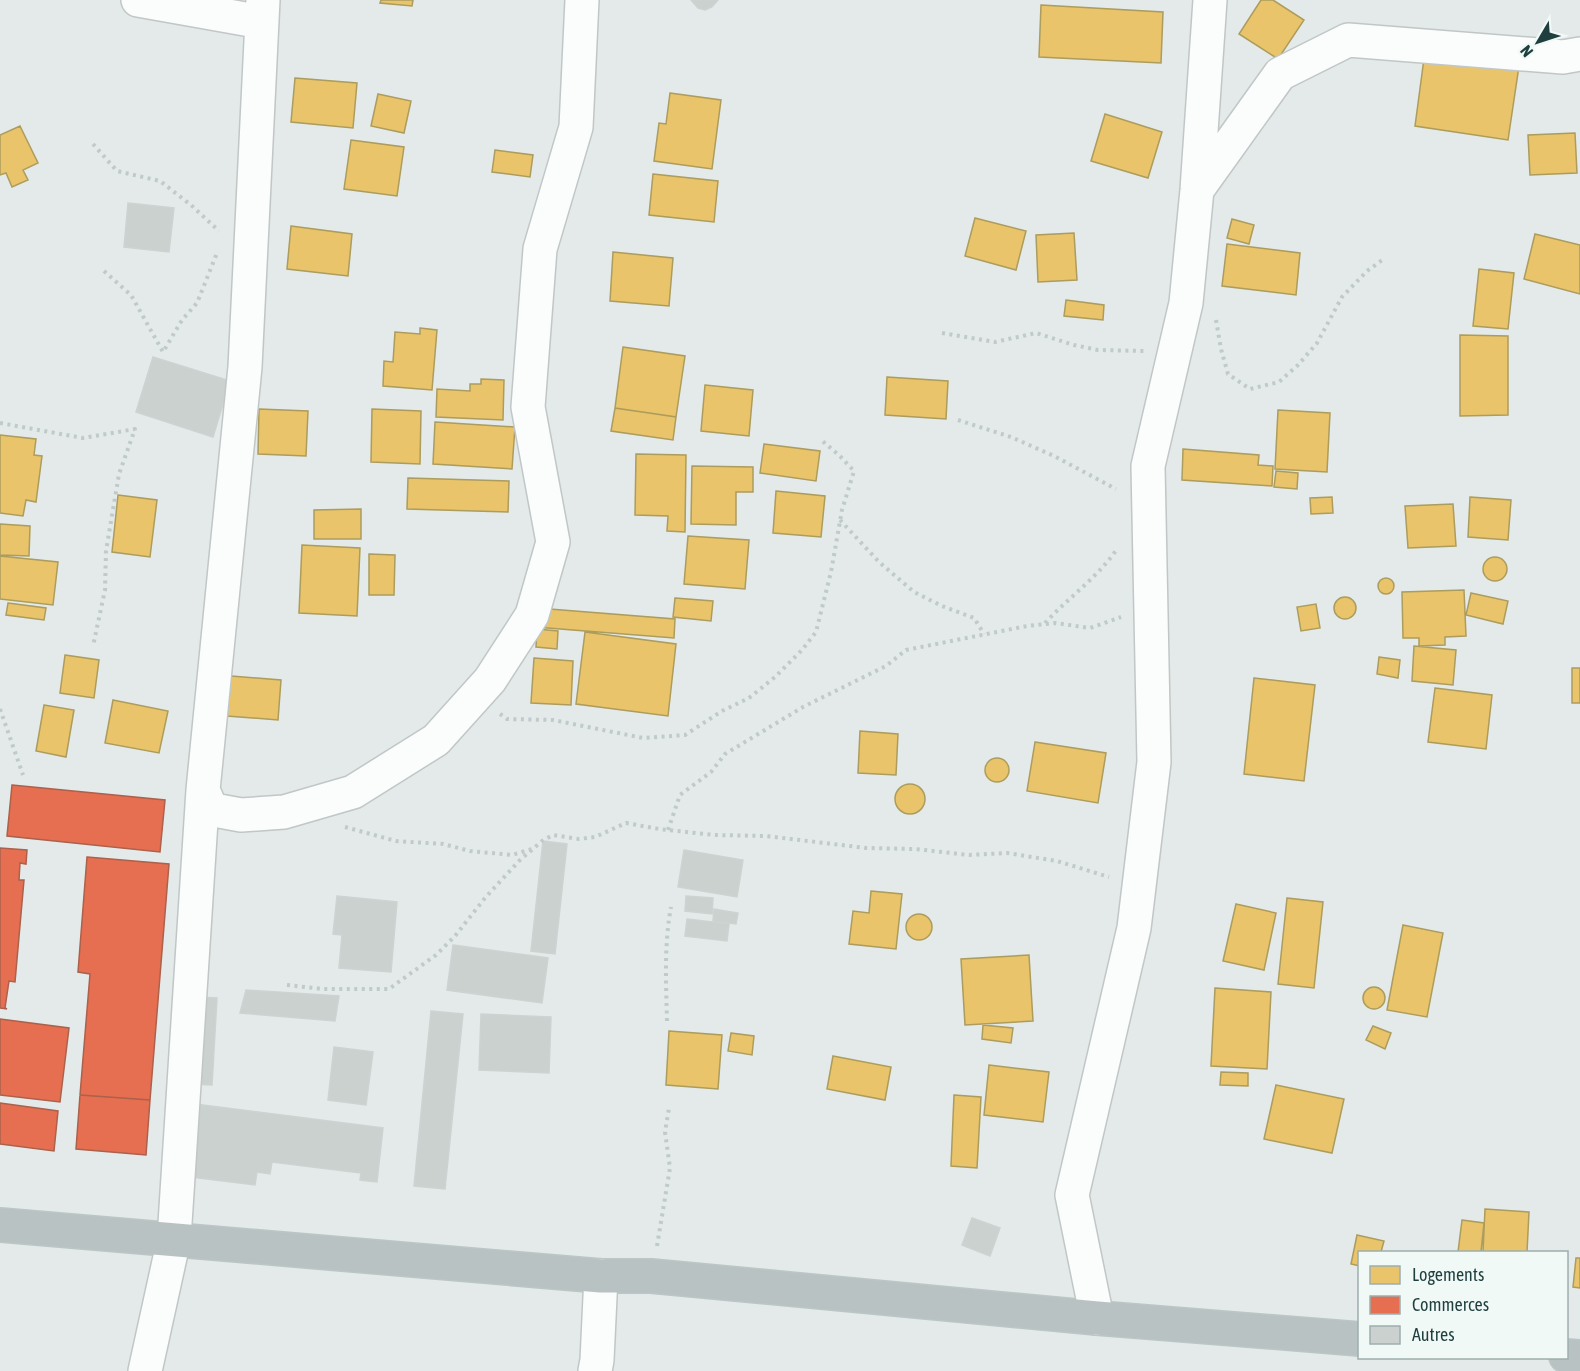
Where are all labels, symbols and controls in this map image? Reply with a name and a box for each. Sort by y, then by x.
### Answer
north arrow [1508,12,1568,72]
text: N [1516,42,1536,61]
legend [1358,1251,1568,1359]
text: Logements [1412,1264,1484,1285]
text: Commerces [1412,1294,1489,1315]
text: Autres [1412,1324,1455,1345]

